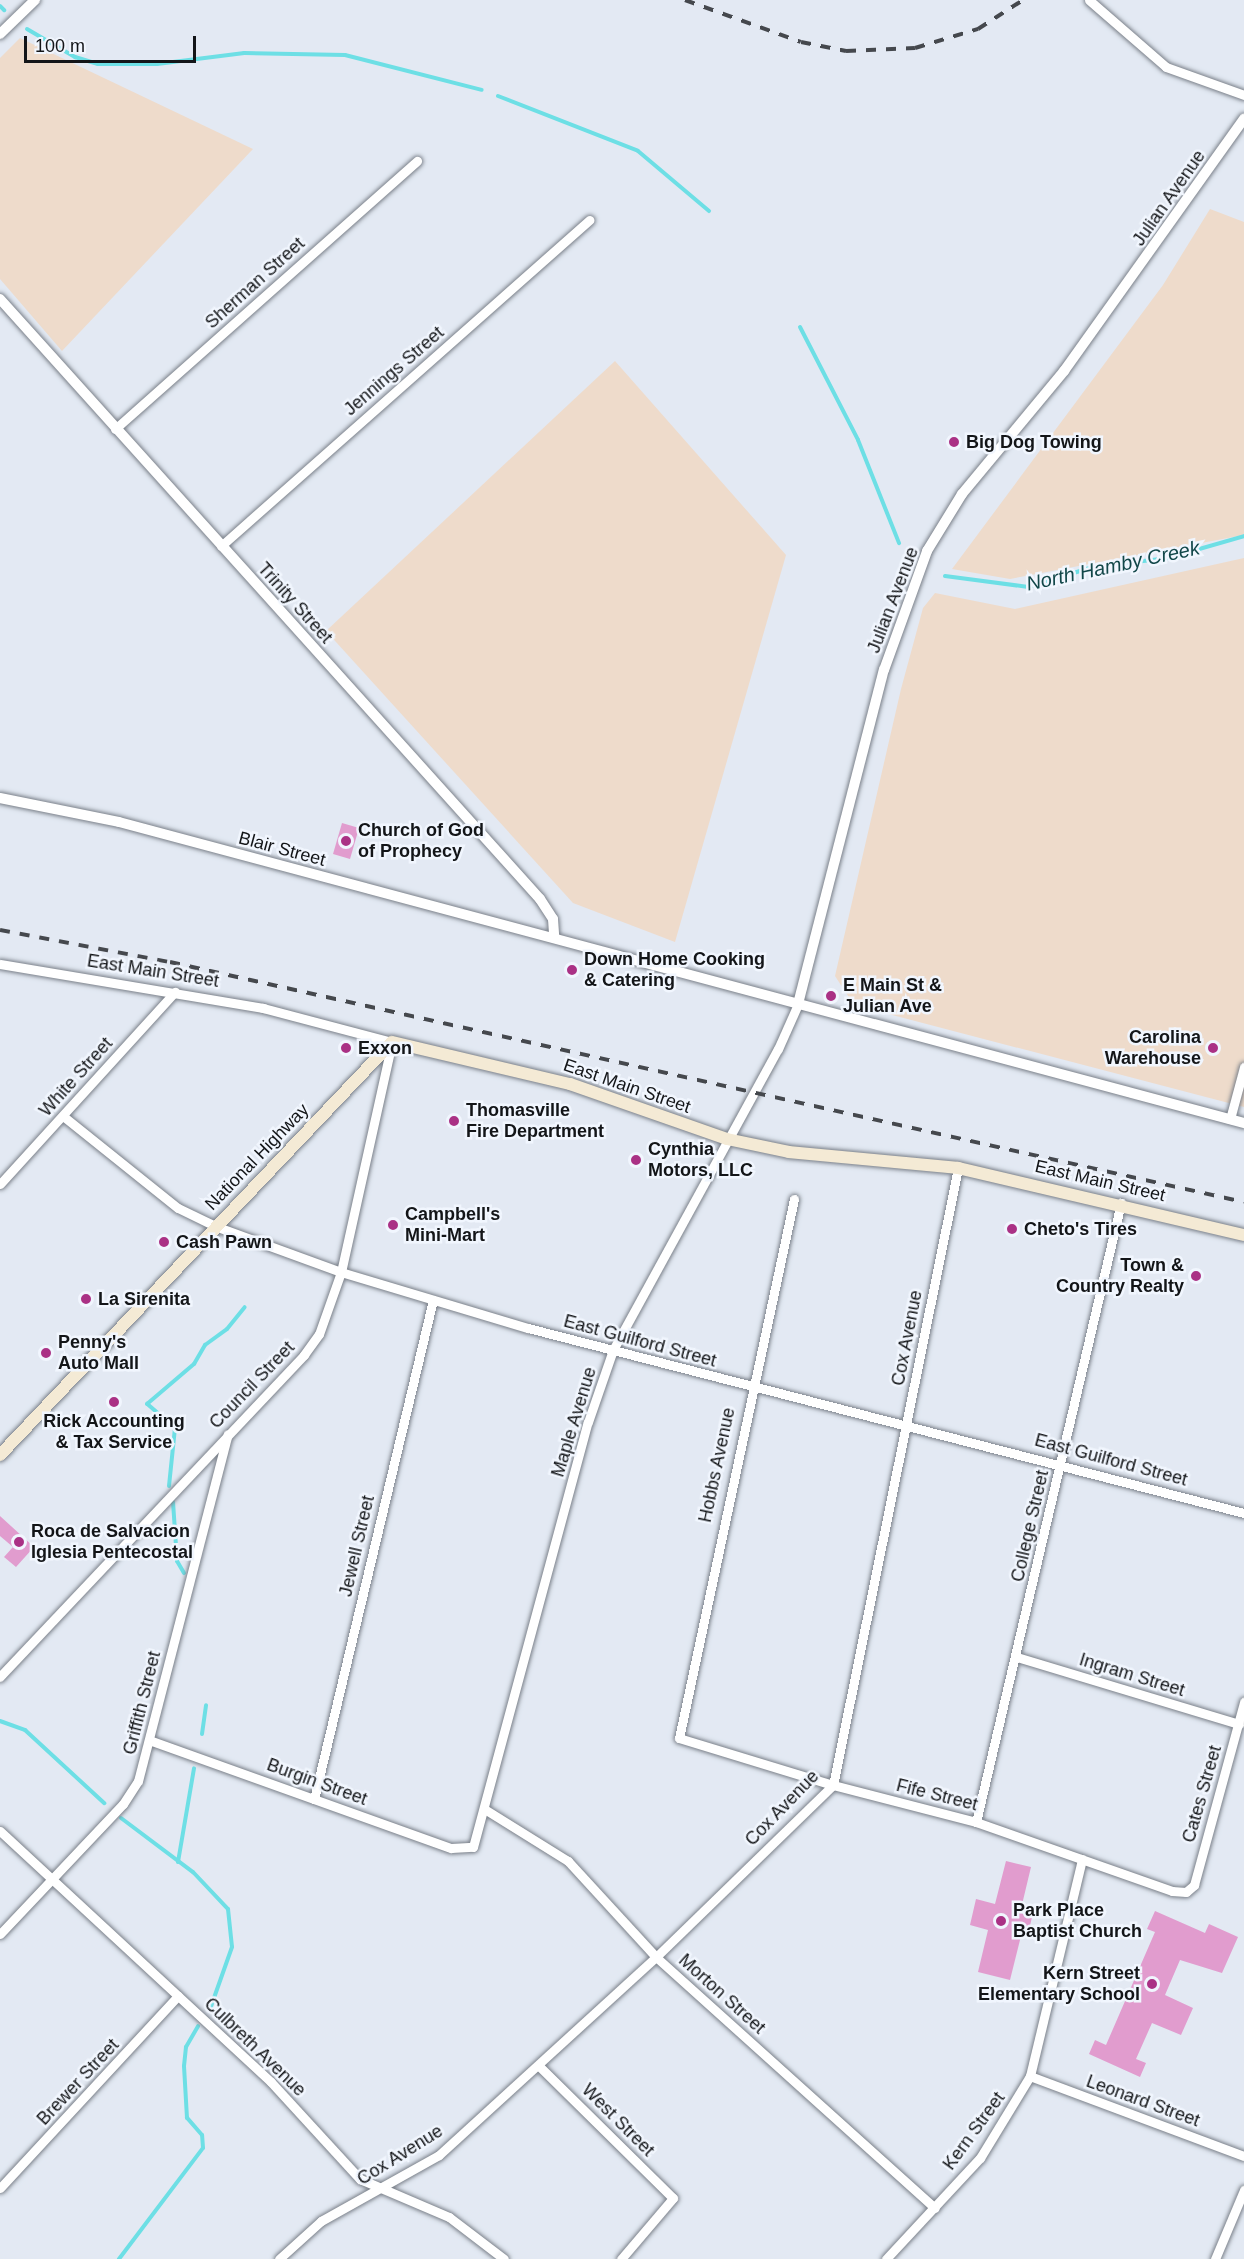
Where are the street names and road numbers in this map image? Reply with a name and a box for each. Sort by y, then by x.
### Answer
street label: Julian Avenue [1128,146,1210,250]
street label: Sherman Street [201,233,309,333]
street label: Jennings Street [340,322,448,420]
street label: Julian Avenue [863,543,923,657]
street label: Trinity Street [253,558,337,648]
street label: Blair Street [236,827,328,871]
street label: East Main Street [86,950,220,992]
street label: White Street [35,1033,117,1121]
street label: East Main Street [561,1054,693,1118]
street label: National Highway [201,1099,313,1215]
street label: East Main Street [1033,1156,1167,1206]
street label: Cox Avenue [887,1288,927,1388]
street label: East Guilford Street [561,1310,719,1372]
street label: Council Street [205,1337,299,1433]
street label: Maple Avenue [547,1364,601,1480]
street label: Hobbs Avenue [694,1405,740,1525]
street label: East Guilford Street [1032,1429,1190,1491]
street label: College Street [1007,1468,1053,1584]
street label: Jewell Street [335,1493,379,1599]
street label: Griffith Street [119,1649,165,1757]
street label: Ingram Street [1077,1649,1187,1701]
street label: Cates Street [1178,1743,1226,1845]
street label: Burgin Street [264,1754,370,1810]
street label: Cox Avenue [740,1765,824,1851]
street label: Fife Street [894,1774,980,1816]
street label: Morton Street [674,1949,770,2039]
street label: Culbreth Avenue [199,1993,311,2101]
street label: Brewer Street [33,2034,123,2130]
street label: Leonard Street [1083,2070,1203,2132]
street label: West Street [577,2079,659,2161]
street label: Kern Street [939,2088,1009,2174]
street label: Cox Avenue [353,2120,447,2190]

